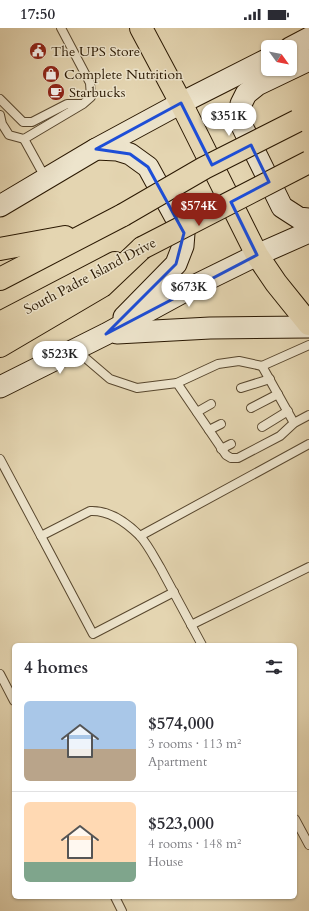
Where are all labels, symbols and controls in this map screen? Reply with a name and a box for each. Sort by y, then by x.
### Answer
text: 17:50 [20,4,55,24]
north arrow [261,40,297,76]
map controls [261,40,297,76]
public building icon: The UPS Store [28,41,48,61]
place label: The UPS Store [51,42,140,61]
shop icon: Complete Nutrition [41,64,61,84]
place label: Complete Nutrition [64,65,183,84]
cafe icon: Starbucks [46,82,66,102]
place label: Starbucks [69,83,126,102]
pin: $351K [201,103,257,137]
text: $351K [210,107,248,125]
pin: $574K [171,193,227,227]
text: $574K [180,197,218,215]
street label: South Padre Island Drive [21,233,159,319]
pin: $673K [161,274,217,308]
text: $673K [170,278,208,296]
pin: $523K [32,341,88,375]
text: $523K [41,345,79,363]
text: 4 homes [24,656,88,679]
icon: filters [263,656,285,678]
text: $574,000 [148,712,214,735]
icon: home [56,717,104,765]
text: 3 rooms · 113 m² [148,735,241,753]
text: Apartment [148,753,207,771]
text: $523,000 [148,812,214,835]
icon: home [56,818,104,866]
text: 4 rooms · 148 m² [148,835,241,853]
text: House [148,853,183,871]

